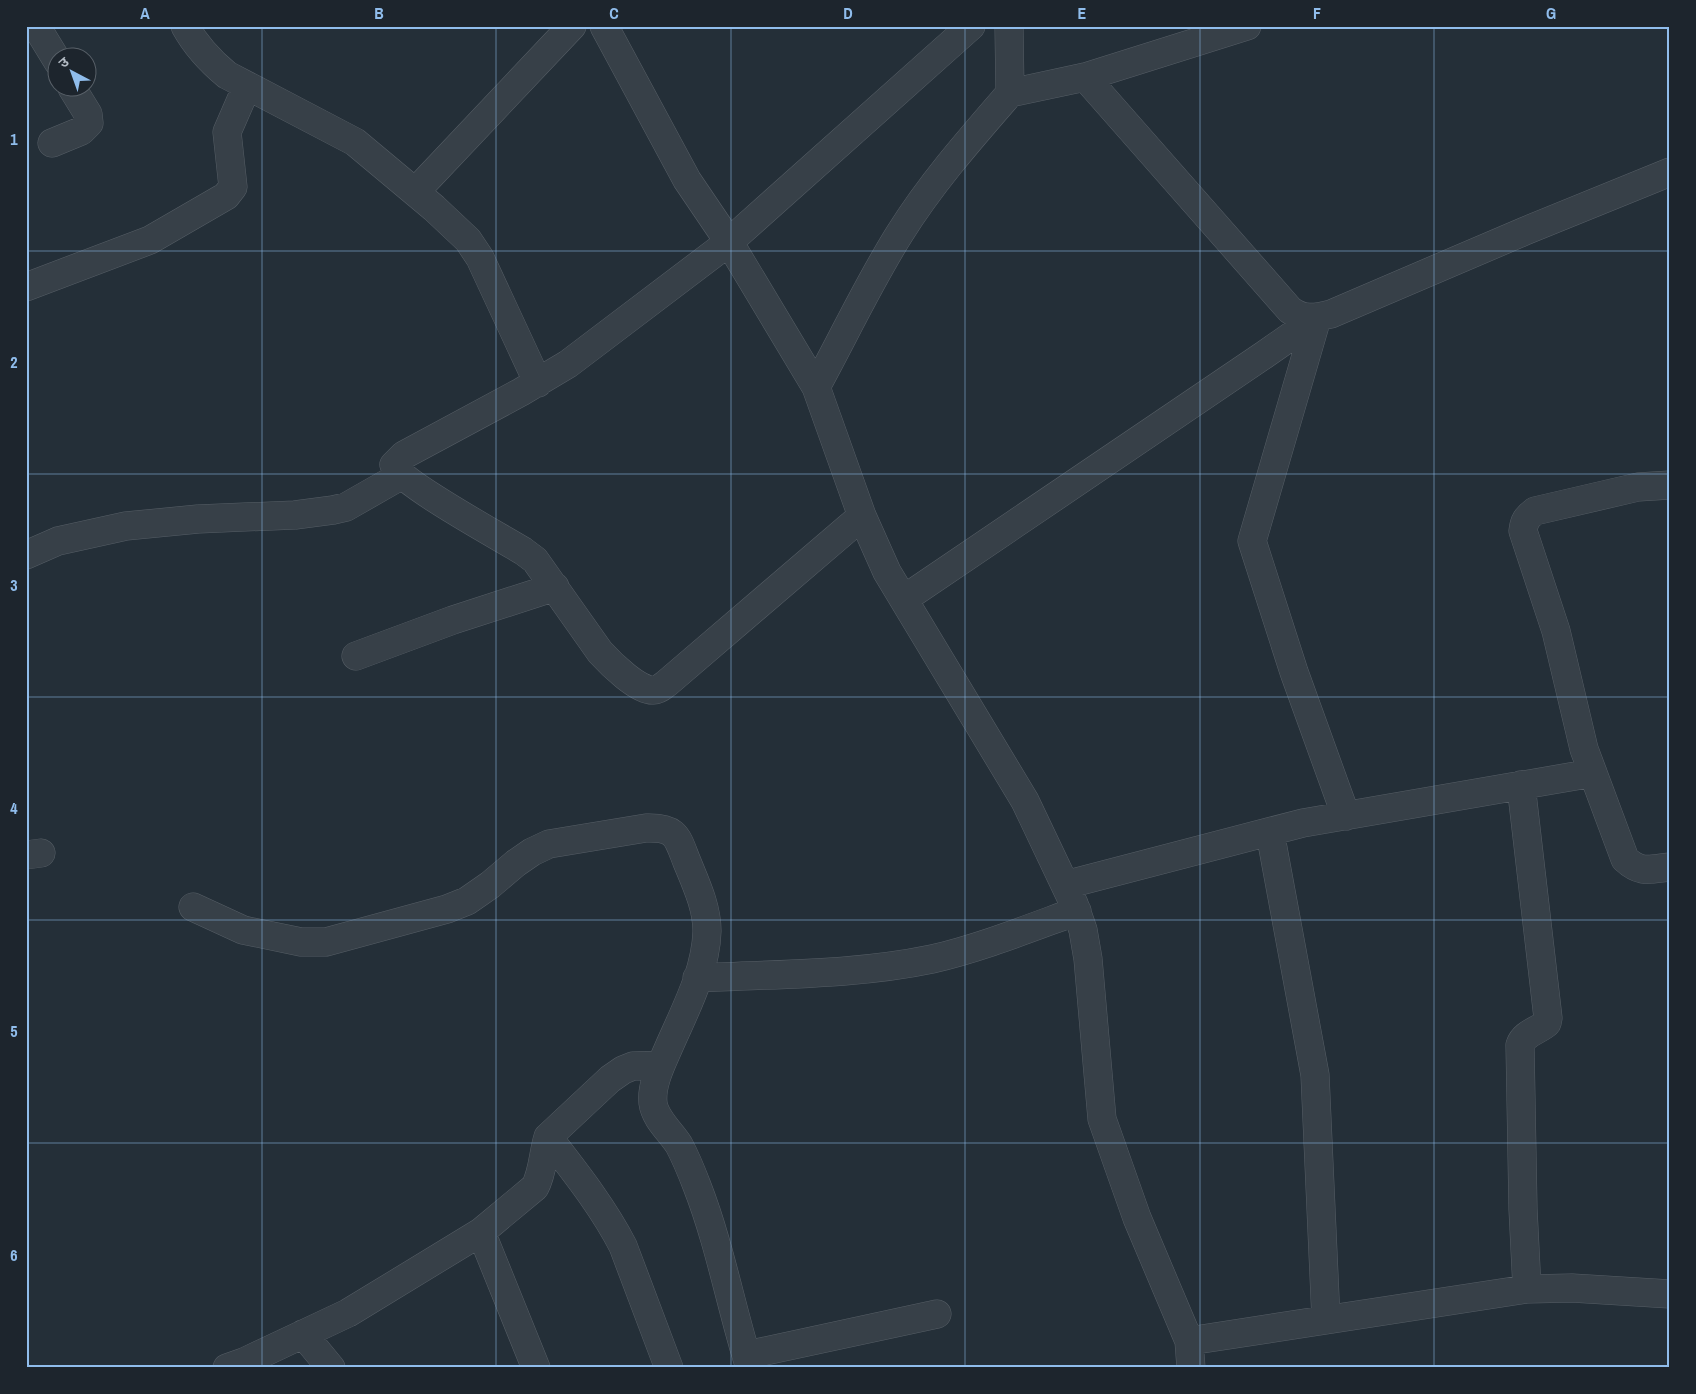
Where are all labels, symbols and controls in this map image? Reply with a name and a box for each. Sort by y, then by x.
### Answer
text: A [140,2,150,24]
text: B [374,2,384,24]
text: C [609,2,619,24]
text: D [843,2,853,24]
text: E [1078,2,1087,24]
text: F [1313,2,1321,24]
text: G [1546,2,1556,24]
north arrow [48,48,98,98]
text: उ [54,52,73,72]
text: 1 [10,128,18,150]
text: 2 [10,351,18,373]
text: 3 [10,574,18,596]
text: 4 [10,797,18,819]
text: 5 [10,1020,18,1042]
text: 6 [10,1244,18,1266]

